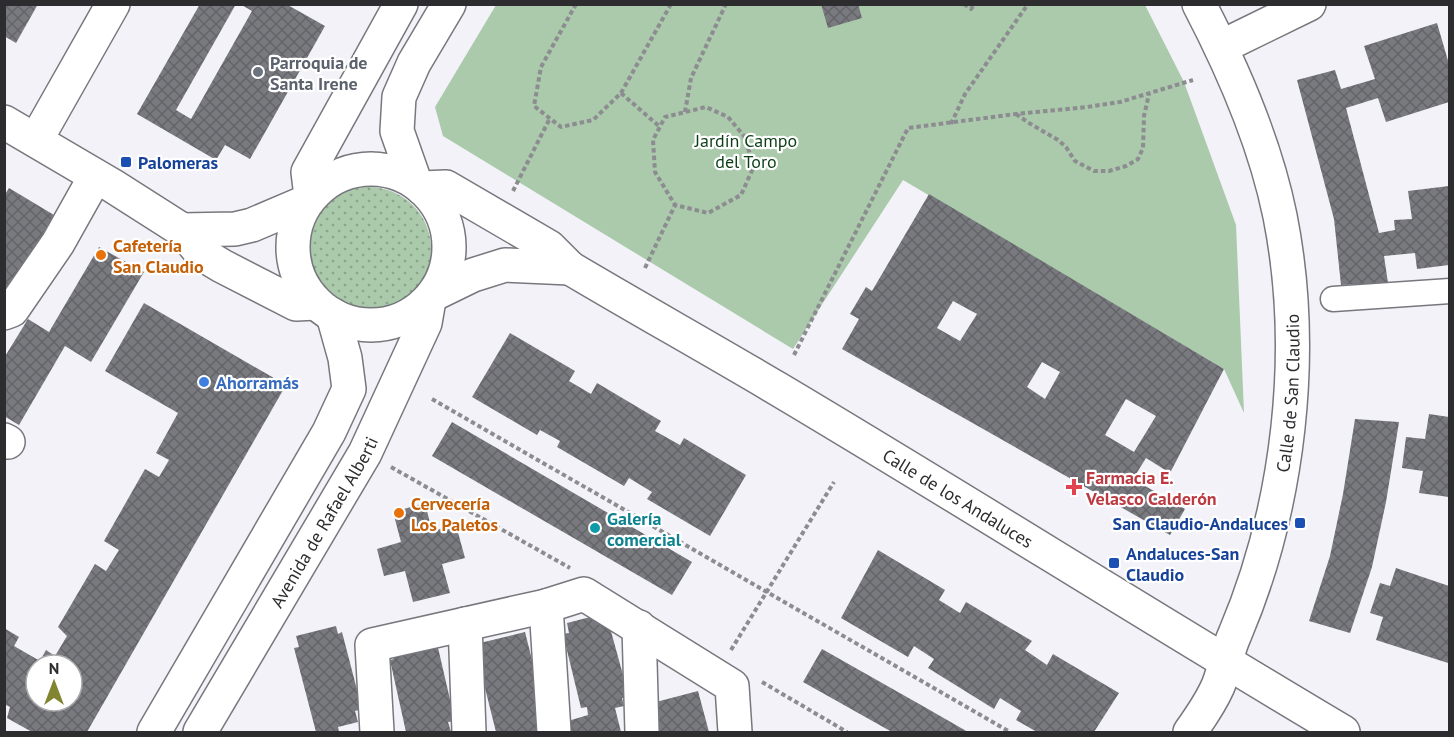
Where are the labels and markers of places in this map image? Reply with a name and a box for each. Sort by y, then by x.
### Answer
place label: Parroquia de Santa Irene [270,51,368,95]
marker: Parroquia de Santa Irene [251,65,265,79]
place label: Palomeras [138,151,219,174]
marker: Palomeras [119,155,133,169]
place label: Cafetería San Claudio [113,234,204,278]
marker: Cafetería San Claudio [94,248,108,262]
place label: Ahorramás [216,371,299,394]
marker: Ahorramás [197,375,211,389]
place label: Farmacia E. Velasco Calderón [1085,466,1217,510]
marker: Farmacia E. Velasco Calderón [1067,480,1081,494]
place label: Cervecería Los Paletos [411,492,498,536]
marker: Cervecería Los Paletos [392,506,406,520]
place label: Galería comercial [607,507,682,551]
place label: San Claudio-Andaluces [1113,512,1288,535]
marker: San Claudio-Andaluces [1293,516,1307,530]
marker: Galería comercial [588,521,602,535]
place label: Andaluces-San Claudio [1126,542,1239,586]
marker: Andaluces-San Claudio [1107,556,1121,570]

